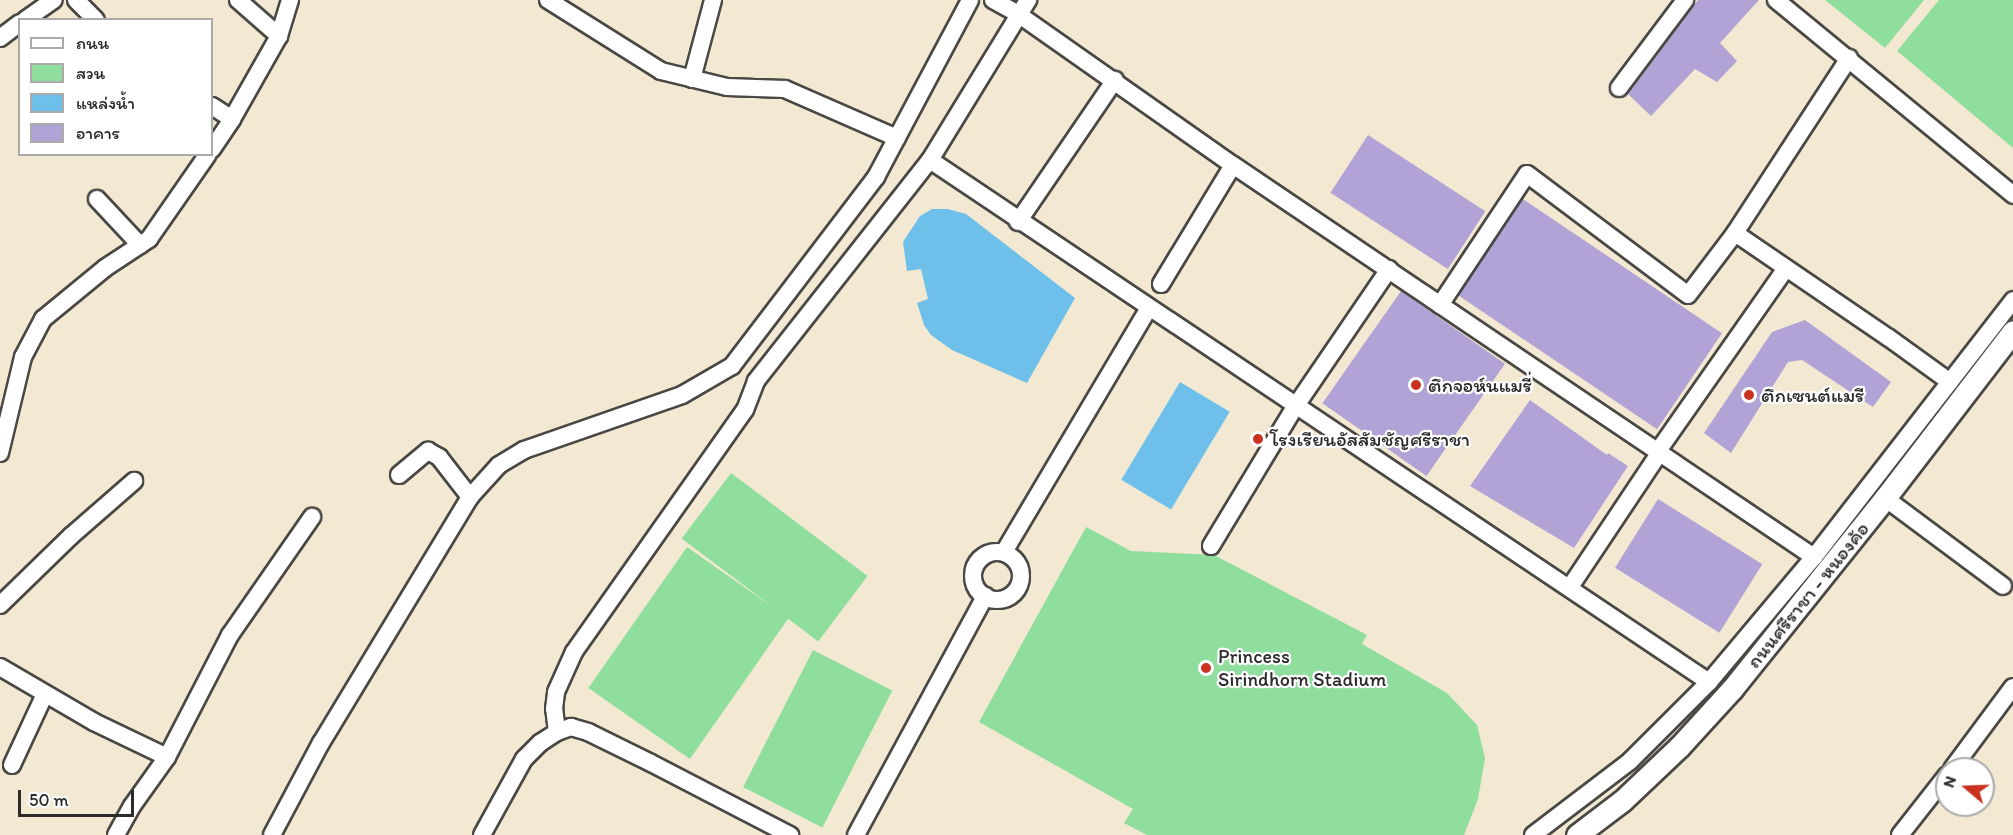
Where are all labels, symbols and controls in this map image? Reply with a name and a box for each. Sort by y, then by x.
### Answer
legend [18,18,213,156]
text: ถนน [76,32,109,54]
text: สวน [76,62,105,84]
text: แหล่งน้ำ [76,92,135,114]
text: อาคาร [76,122,120,144]
place label: ตึกจอห์นแมรี่ [1428,373,1532,397]
marker: ตึกจอห์นแมรี่ [1409,378,1423,392]
place label: ตึกเซนต์แมรี [1761,383,1864,407]
marker: ตึกเซนต์แมรี [1742,388,1756,402]
place label: โรงเรียนอัสสัมชัญศรีราชา [1270,427,1470,451]
marker: โรงเรียนอัสสัมชัญศรีราชา [1251,432,1265,446]
street label: ถนนศรีราชา - หนองค้อ [1742,517,1874,673]
place label: Princess Sirindhorn Stadium [1218,644,1386,691]
marker: Princess Sirindhorn Stadium [1199,661,1213,675]
north arrow [1935,757,1995,817]
text: N [1939,773,1960,790]
scale bar [21,778,136,816]
text: 50 m [29,789,69,811]

